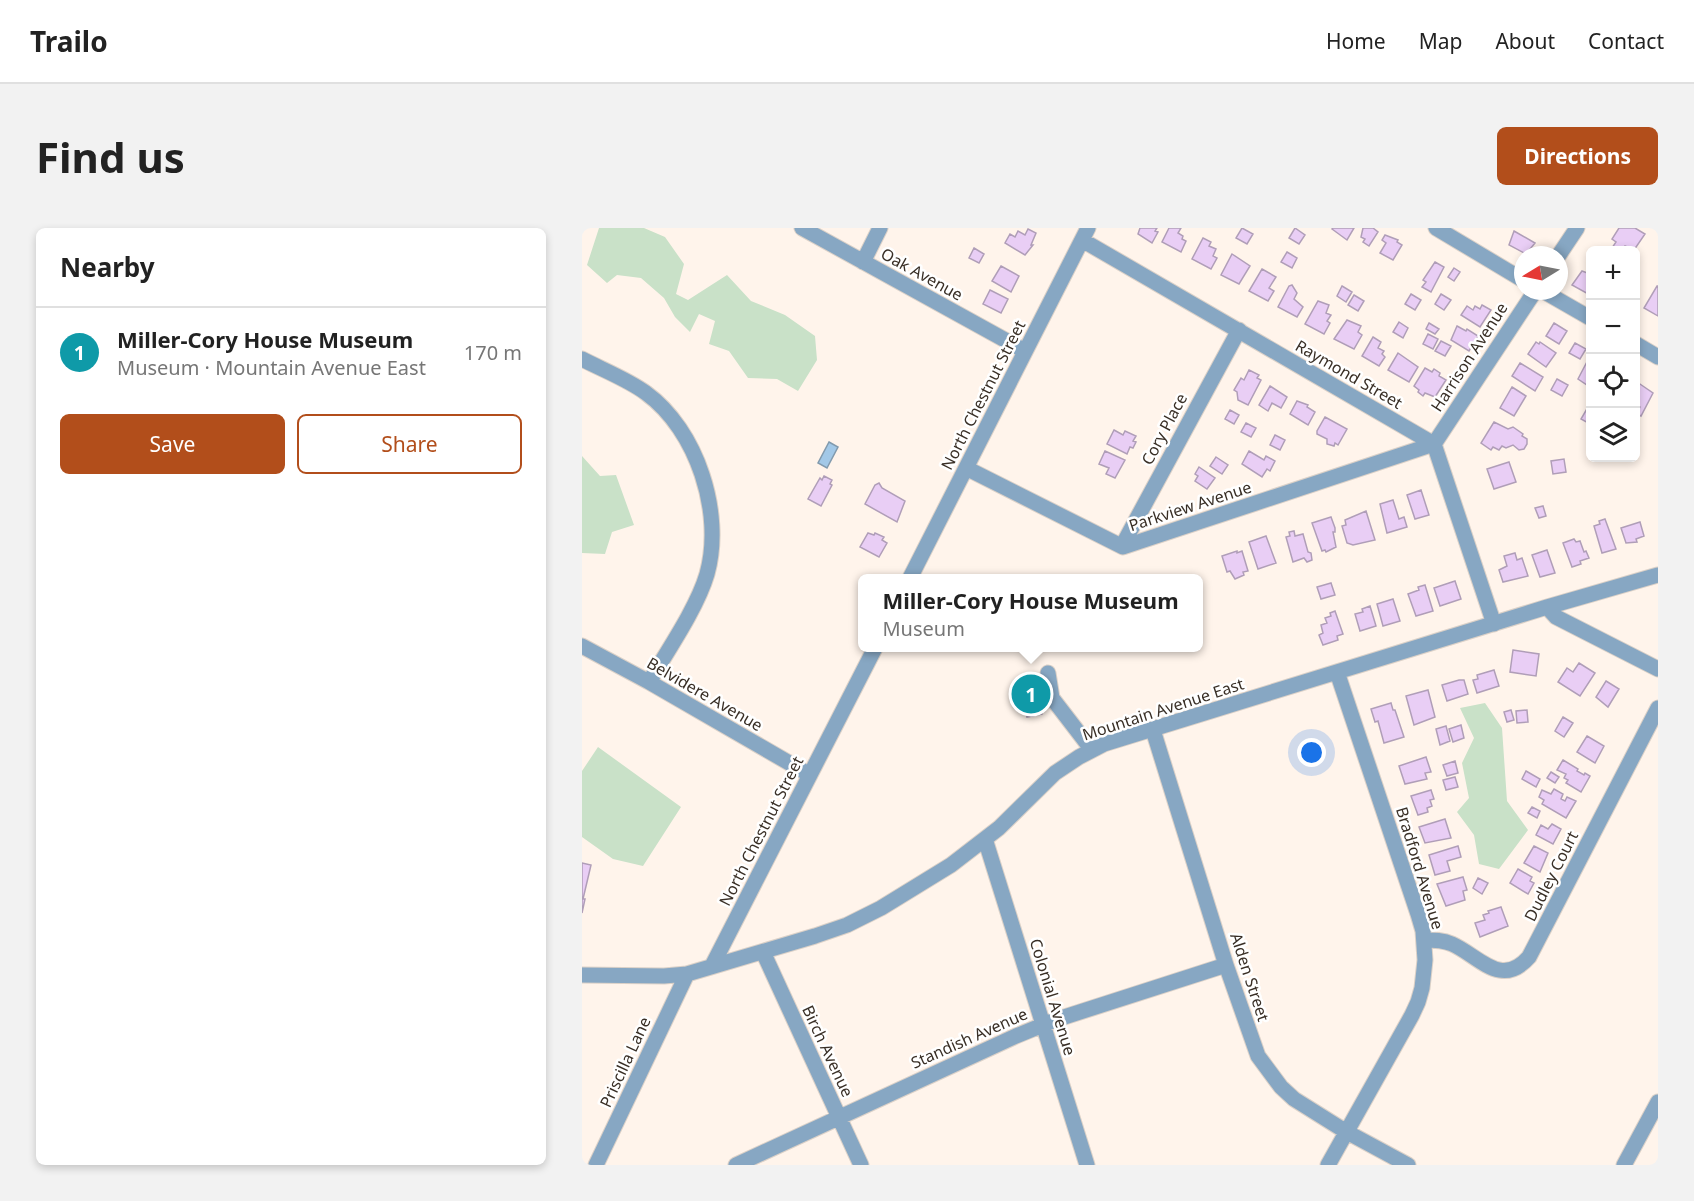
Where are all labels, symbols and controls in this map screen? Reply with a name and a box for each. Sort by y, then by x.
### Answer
text: Trailo [30,22,108,60]
text: Home [1326,27,1386,55]
text: Map [1419,27,1462,55]
text: About [1495,27,1555,55]
text: Contact [1588,27,1664,55]
button: Directions [1497,127,1658,185]
text: Find us [36,128,185,185]
street label: Oak Avenue [877,242,967,306]
north arrow [1514,246,1568,300]
map controls [1586,246,1640,462]
button: + [1586,246,1640,300]
text: Nearby [60,249,155,285]
street label: Harrison Avenue [1426,298,1512,416]
button: − [1586,300,1640,354]
street label: North Chestnut Street [936,316,1030,474]
text: Miller-Cory House Museum [117,324,413,354]
street label: Raymond Street [1291,334,1407,414]
text: 1 [74,339,85,366]
text: 170 m [464,339,522,366]
text: Museum · Mountain Avenue East [117,354,426,381]
button: locate [1586,354,1640,408]
street label: Cory Place [1136,389,1192,469]
button: layers [1586,408,1640,462]
button: Save [60,414,285,474]
button: Share [297,414,522,474]
street label: Parkview Avenue [1126,476,1254,536]
popup [858,574,1203,652]
text: Miller-Cory House Museum [882,585,1179,615]
text: Museum [882,615,965,642]
street label: Belvidere Avenue [643,652,767,736]
pin: 1 [1012,672,1050,716]
street label: Mountain Avenue East [1079,672,1247,746]
your location [1297,738,1326,767]
street label: North Chestnut Street [714,752,808,910]
street label: Bradford Avenue [1391,804,1449,932]
street label: Dudley Court [1519,827,1583,925]
street label: Alden Street [1225,930,1275,1024]
street label: Colonial Avenue [1025,936,1081,1058]
street label: Birch Avenue [797,1002,859,1100]
street label: Standish Avenue [907,1002,1031,1074]
street label: Priscilla Lane [594,1013,656,1111]

